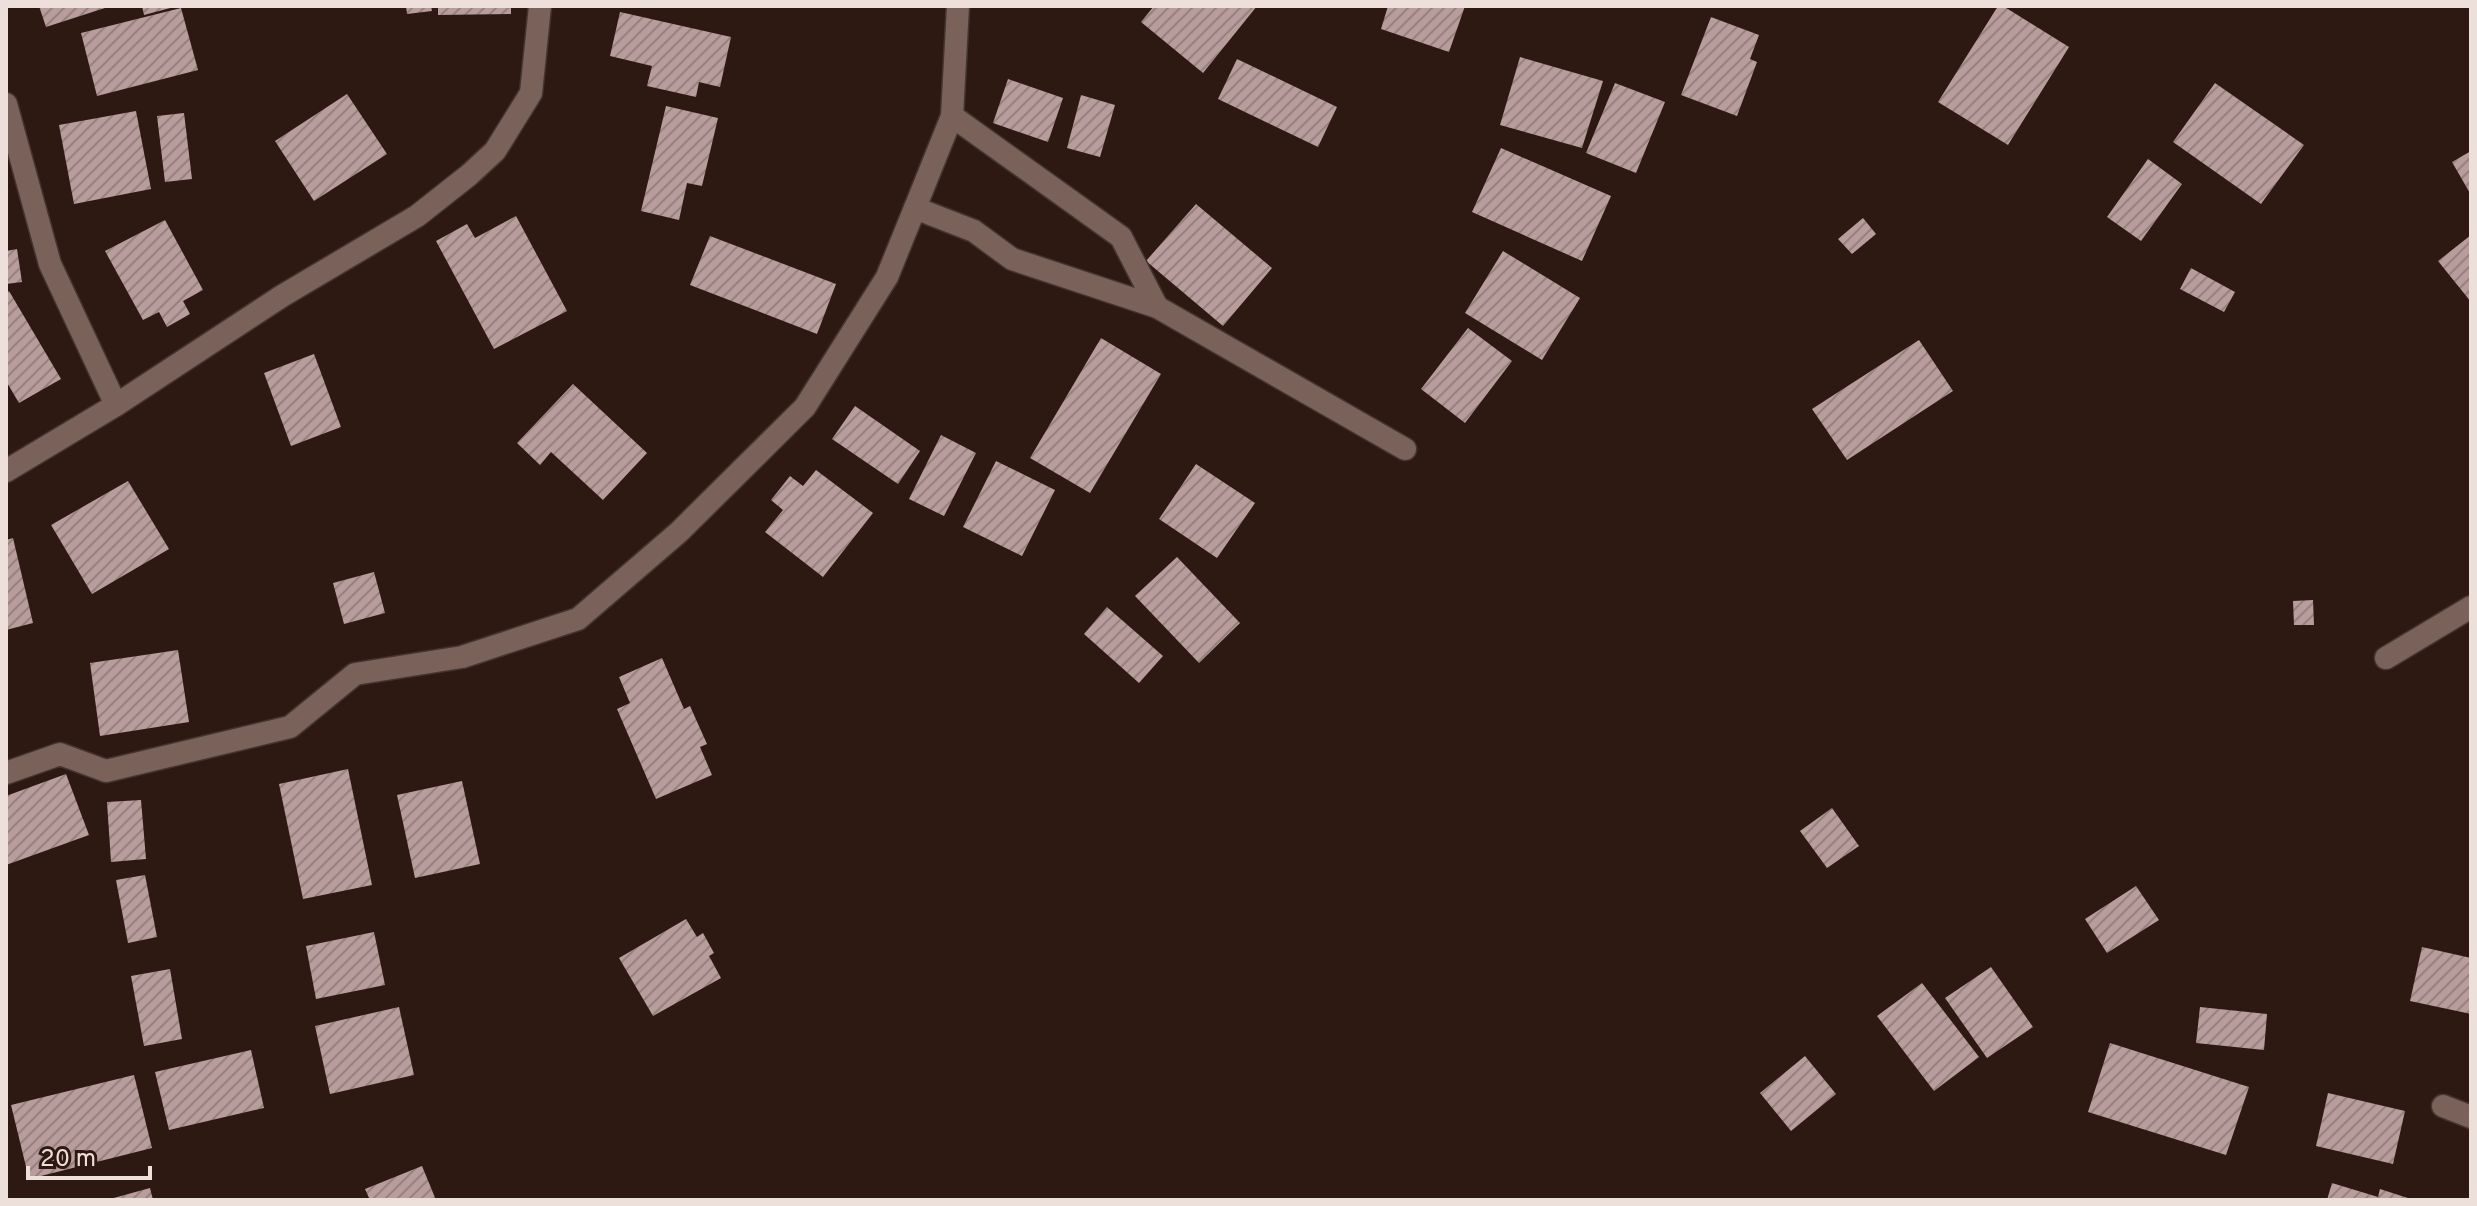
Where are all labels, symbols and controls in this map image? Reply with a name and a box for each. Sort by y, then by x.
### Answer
scale bar [28,1130,150,1180]
text: 20 m [40,1145,96,1175]

